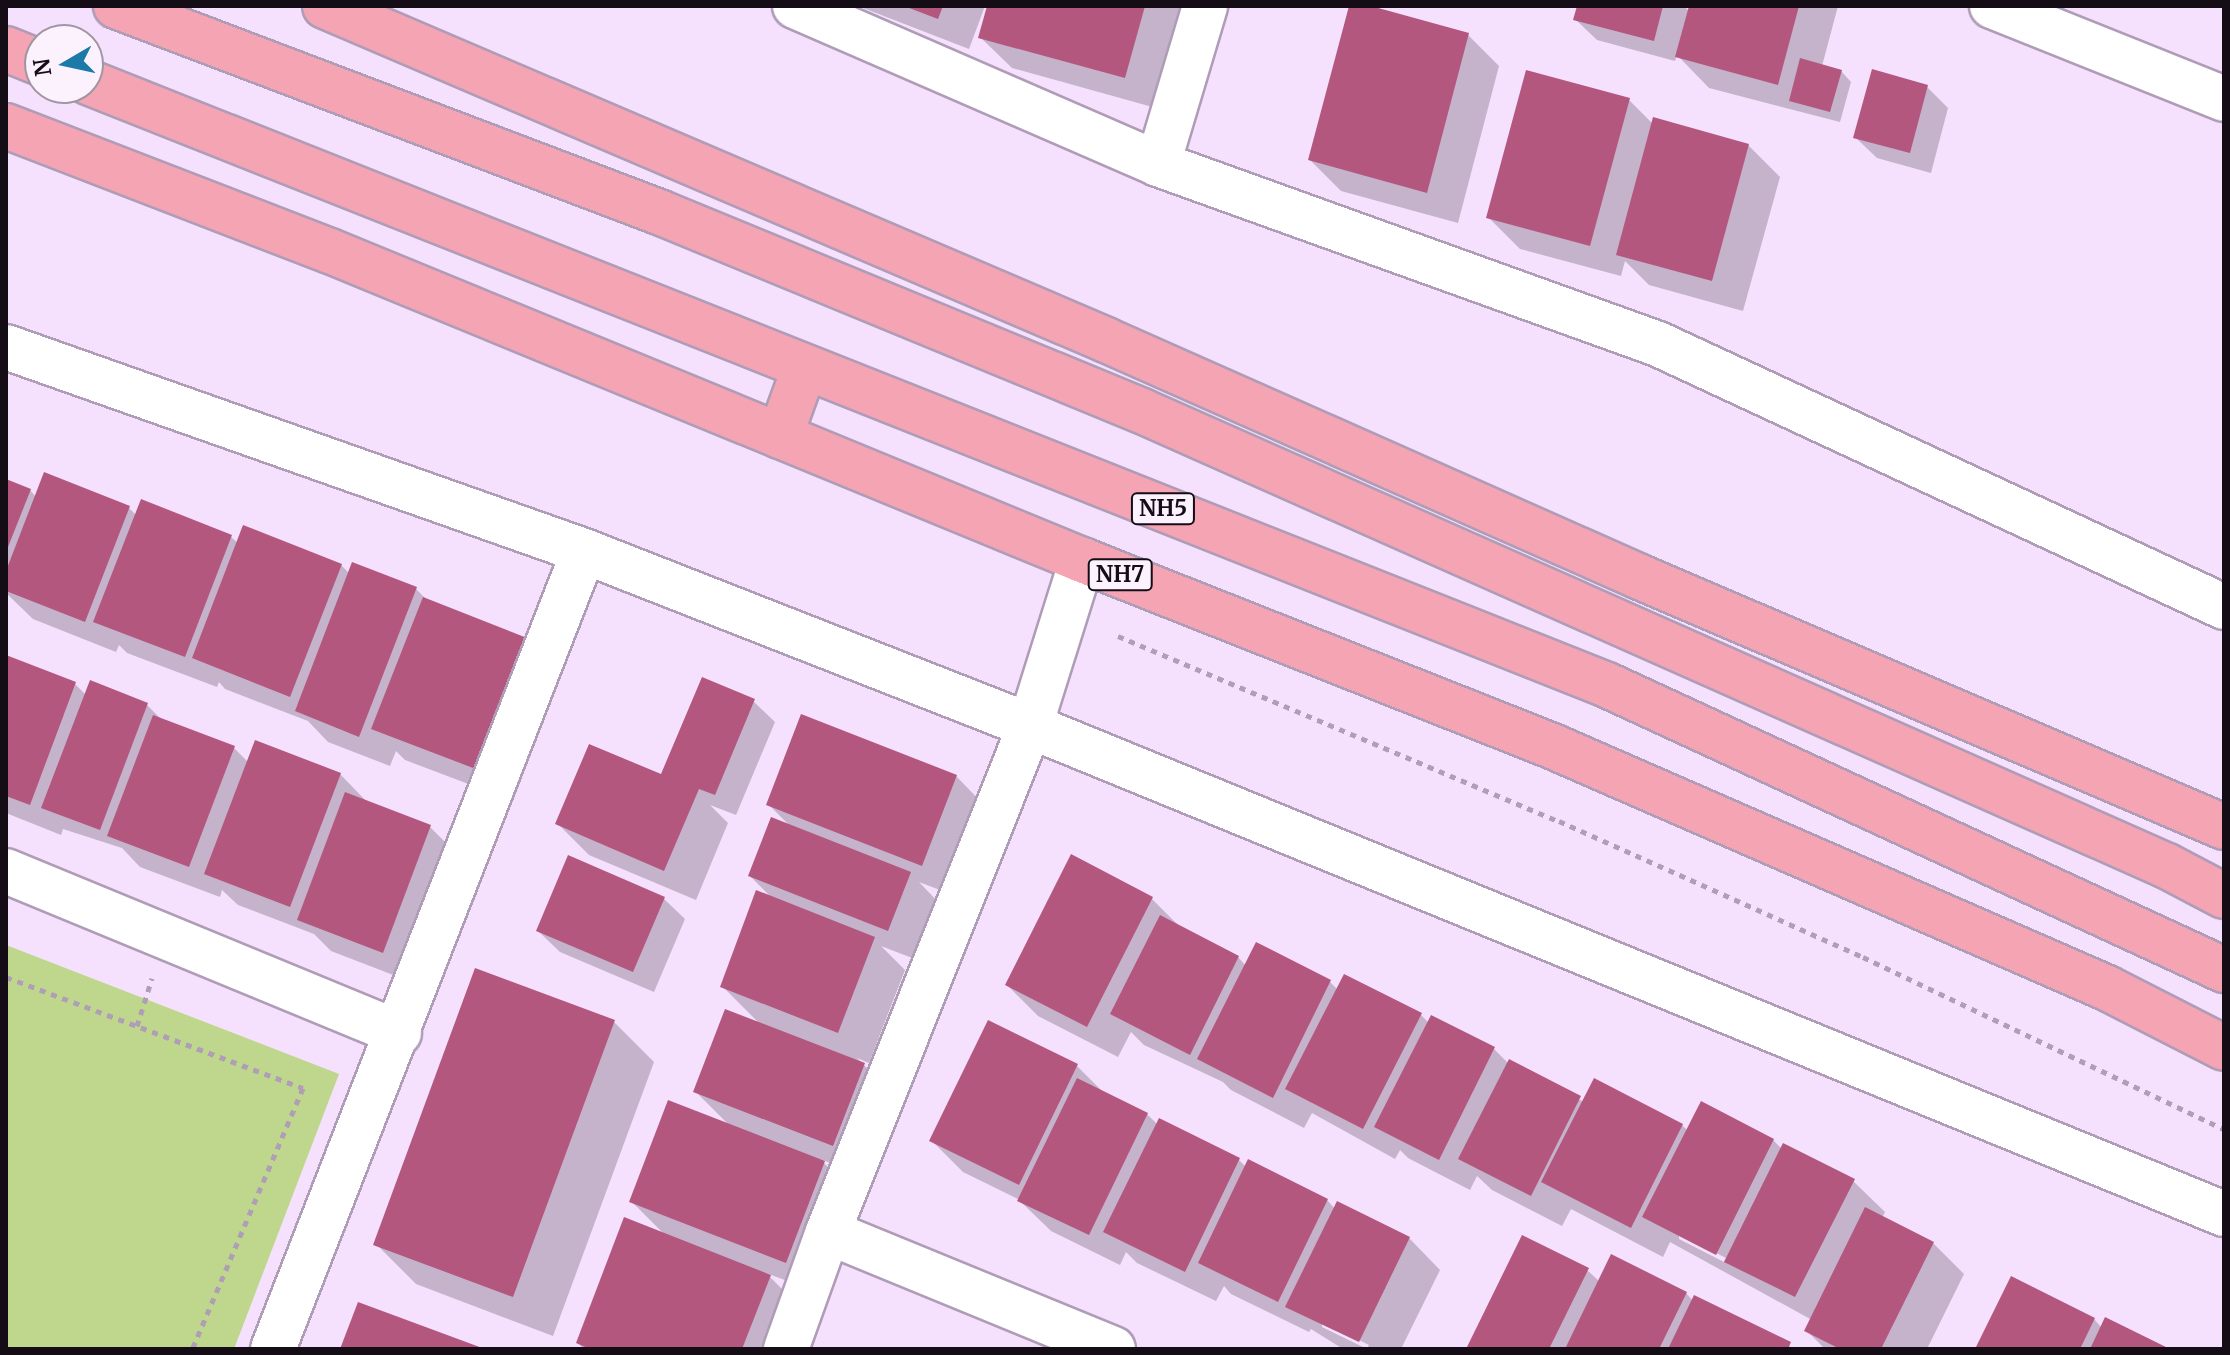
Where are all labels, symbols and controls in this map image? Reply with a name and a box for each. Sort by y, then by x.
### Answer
north arrow [24,24,104,104]
text: N [27,57,57,78]
road number: NH5 [1129,491,1197,527]
road number: NH7 [1086,557,1154,593]

